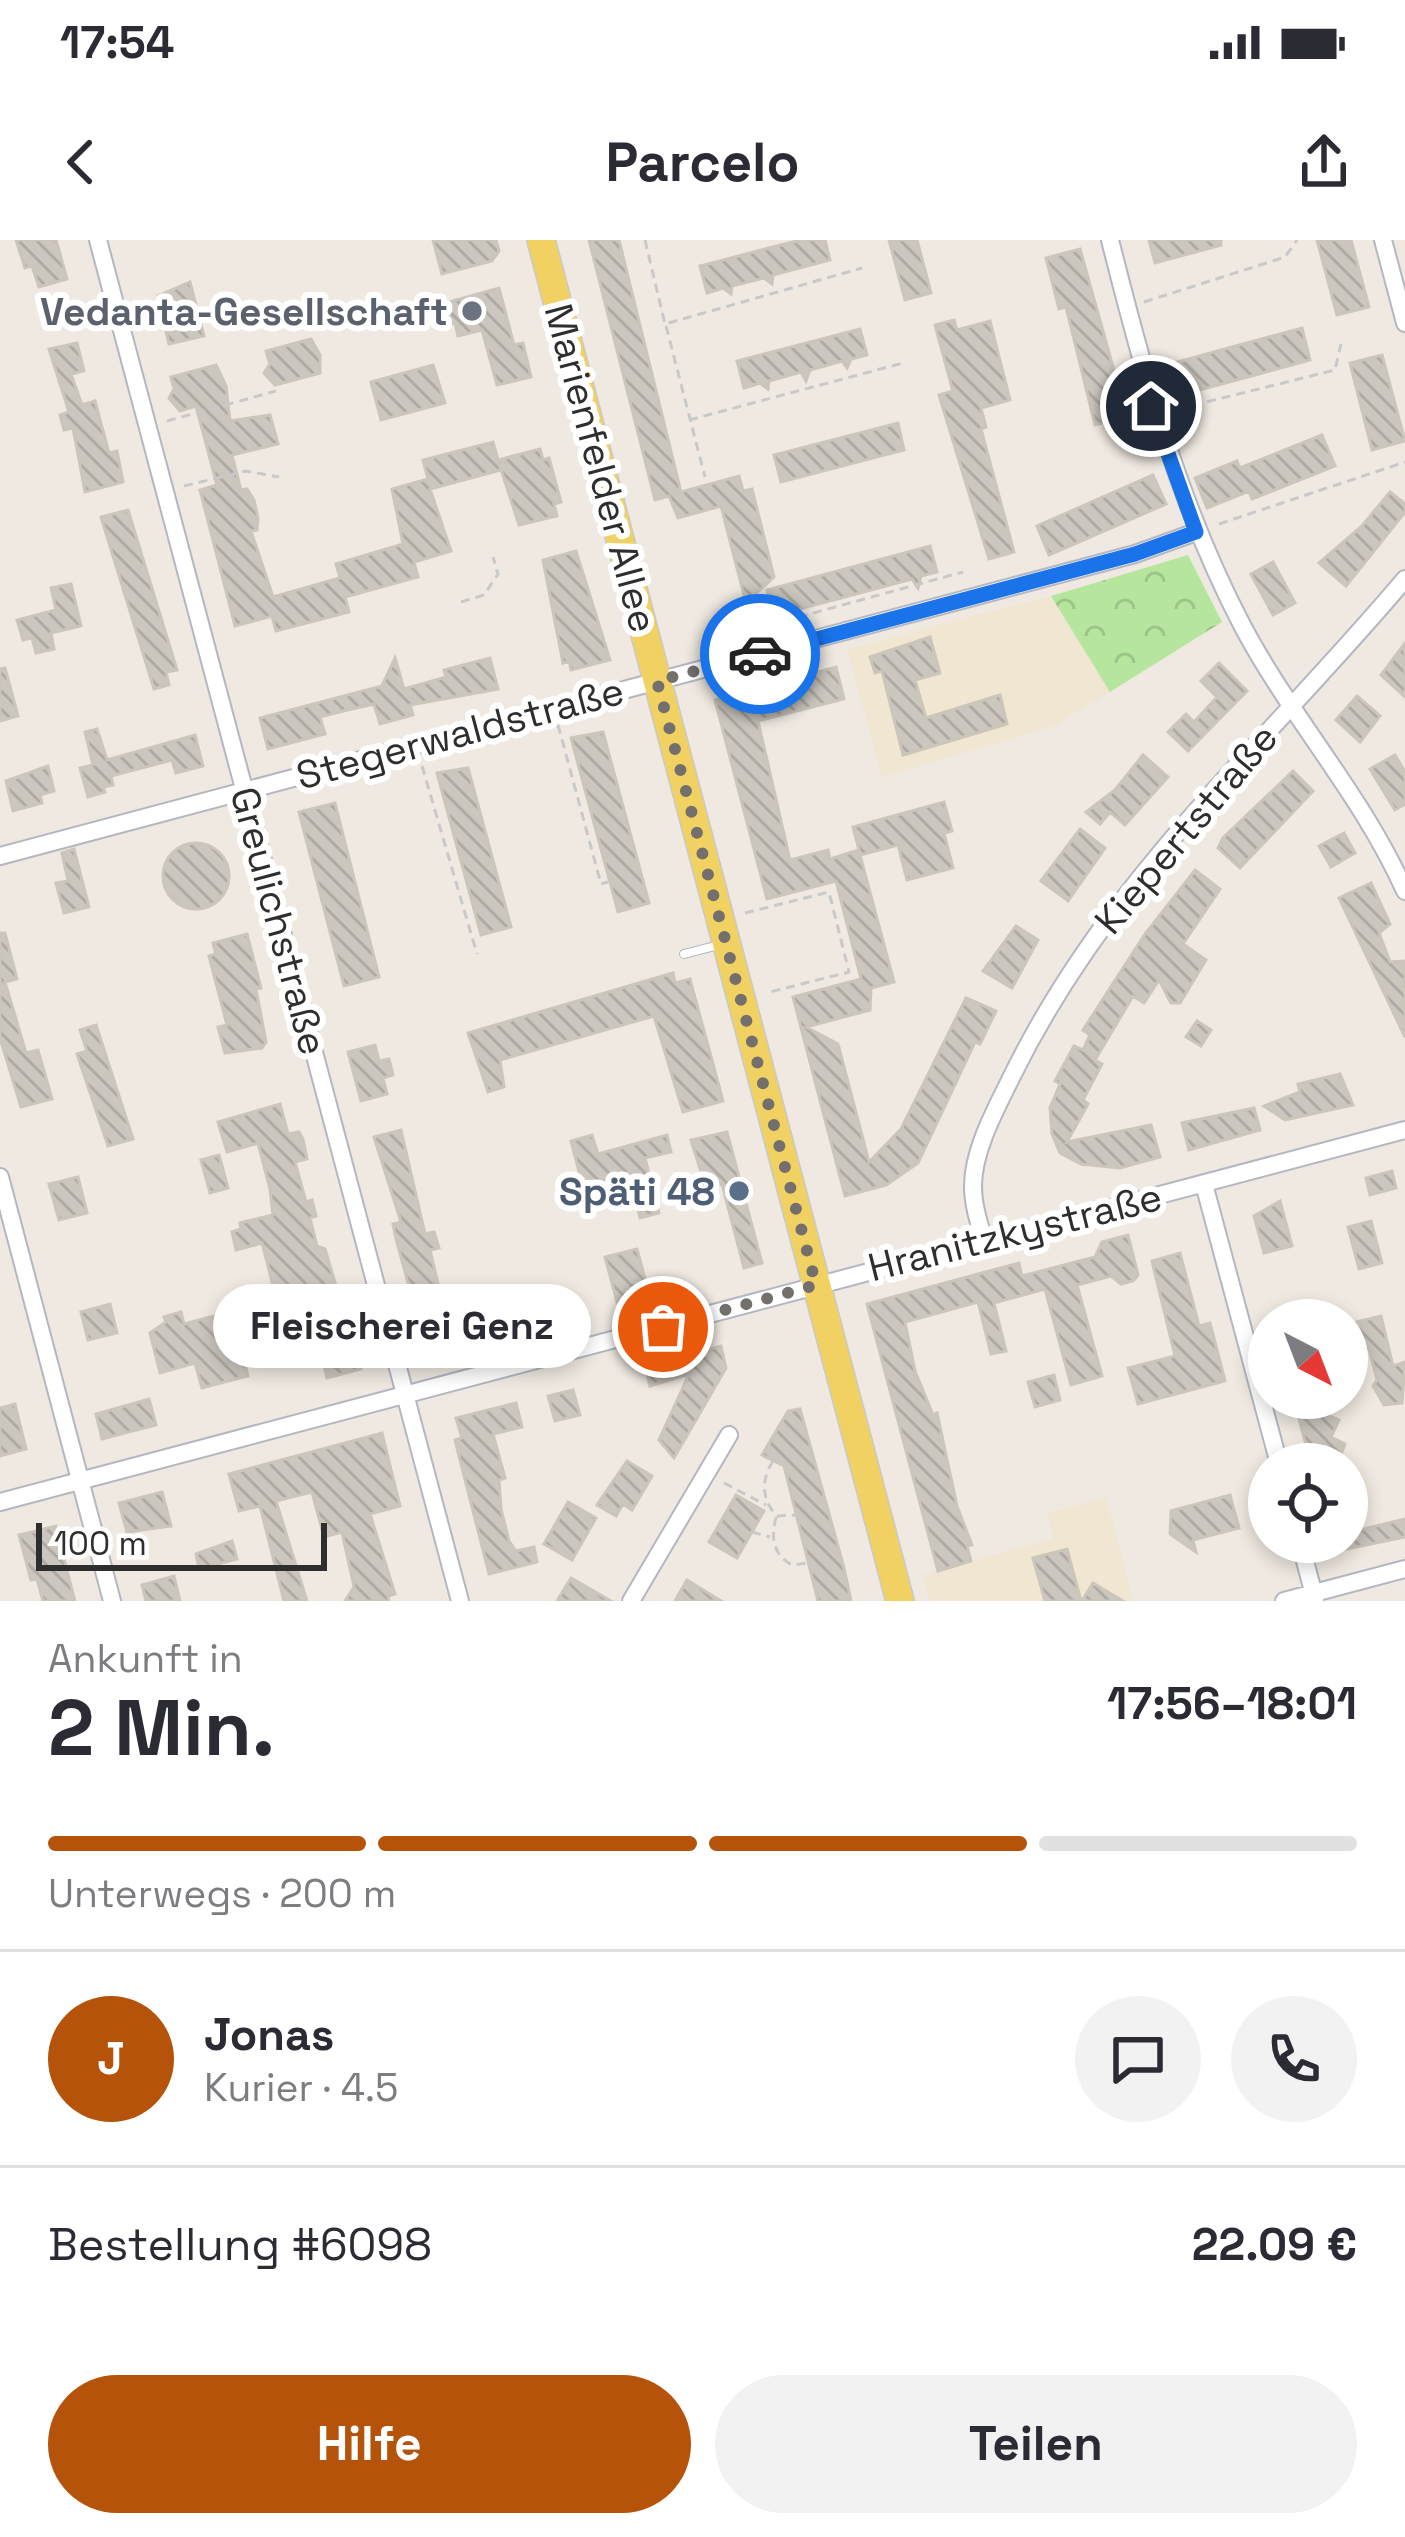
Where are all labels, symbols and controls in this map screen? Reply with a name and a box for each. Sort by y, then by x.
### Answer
text: 17:54 [60,14,174,71]
text: Parcelo [606,128,799,197]
icon: back [48,129,114,195]
icon: share [1291,129,1357,195]
place label: Vedanta-Gesellschaft [40,287,448,336]
marker: Vedanta-Gesellschaft [459,298,485,324]
street label: Marienfelder Allee [534,298,668,638]
pin [1100,355,1202,457]
icon: home [1118,373,1184,439]
courier [700,594,820,714]
icon: car [727,621,793,687]
street label: Stegerwaldstraße [291,666,629,800]
street label: Kiepertstraße [1084,714,1288,944]
street label: Greulichstraße [220,782,338,1060]
place label: Späti 48 [559,1167,715,1216]
street label: Hranitzkystraße [863,1172,1167,1292]
marker: Späti 48 [726,1178,752,1204]
pin [612,1276,714,1378]
callout: Fleischerei Genz [213,1285,591,1369]
icon: bag [630,1294,696,1360]
north arrow [1248,1299,1368,1419]
map controls [1248,1299,1368,1563]
text: Fleischerei Genz [250,1301,554,1350]
button: locate [1248,1443,1368,1563]
scale bar [36,1517,327,1570]
text: 100 m [54,1523,147,1565]
text: Ankunft in [48,1634,243,1683]
text: 17:56–18:01 [1107,1675,1357,1732]
text: 2 Min. [48,1678,275,1778]
text: Unterwegs · 200 m [48,1869,396,1918]
button: chat [1075,1996,1201,2122]
button: phone [1231,1996,1357,2122]
text: Jonas [204,2006,334,2063]
text: J [97,2030,125,2087]
text: Kurier · 4.5 [204,2063,398,2112]
text: Bestellung #6098 [48,2216,432,2273]
text: 22.09 € [1192,2216,1357,2273]
button: Hilfe [48,2375,691,2513]
button: Teilen [715,2375,1357,2513]

